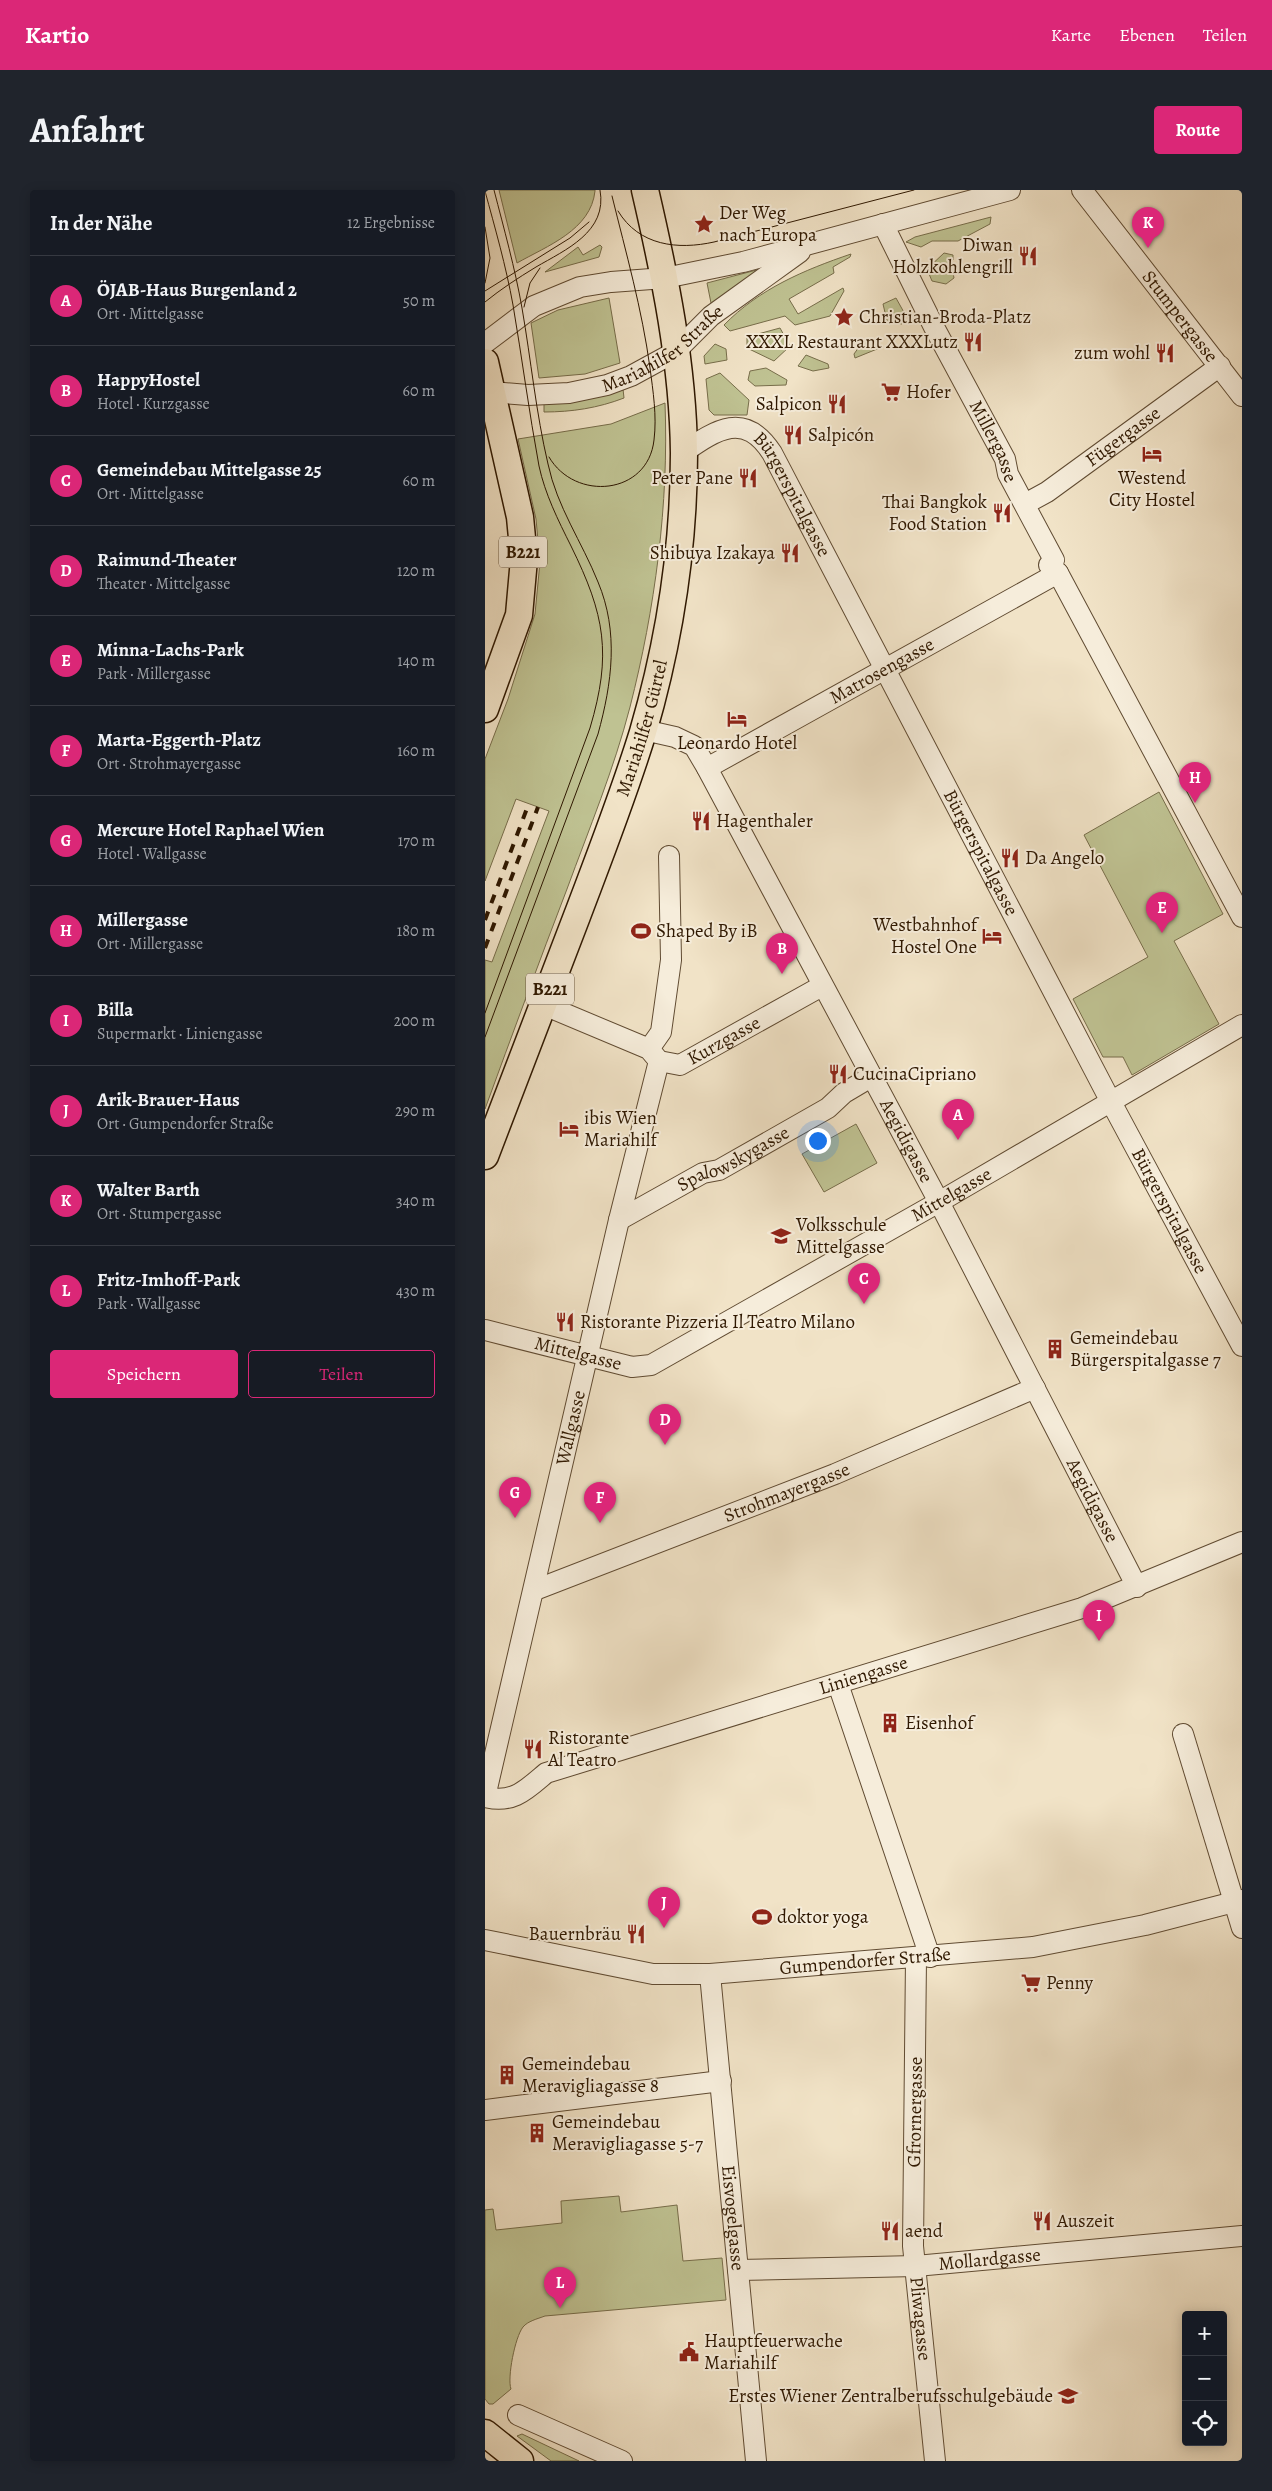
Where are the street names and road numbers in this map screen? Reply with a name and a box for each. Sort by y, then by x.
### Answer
street label: Stumpergasse [1136,265,1224,368]
street label: Mariahilfer Straße [598,298,729,399]
street label: Millergasse [963,396,1023,487]
street label: Fügergasse [1080,400,1166,473]
street label: Bürgerspitalgasse [748,426,837,561]
road number: B221 [499,537,547,568]
street label: Matrosengasse [825,631,939,710]
street label: Mariahilfer Gürtel [610,657,674,800]
street label: Bürgerspitalgasse [937,785,1024,920]
road number: B221 [526,974,574,1004]
street label: Kurzgasse [683,1010,765,1071]
street label: Aegidigasse [873,1093,939,1187]
street label: Spalowskygasse [672,1120,794,1198]
street label: Bürgerspitalgasse [1125,1144,1214,1278]
street label: Mittelgasse [906,1161,996,1228]
street label: Mittelgasse [532,1330,624,1377]
street label: Wallgasse [549,1388,592,1469]
street label: Aegidigasse [1060,1453,1125,1547]
street label: Strohmayergasse [720,1456,854,1529]
street label: Liniengasse [816,1649,911,1701]
street label: Gumpendorfer Straße [778,1941,952,1981]
street label: Gfrornergasse [901,2056,929,2168]
street label: Eisvogelgasse [715,2164,751,2272]
street label: Mollardgasse [937,2242,1042,2277]
street label: Pliwagasse [903,2275,938,2362]

